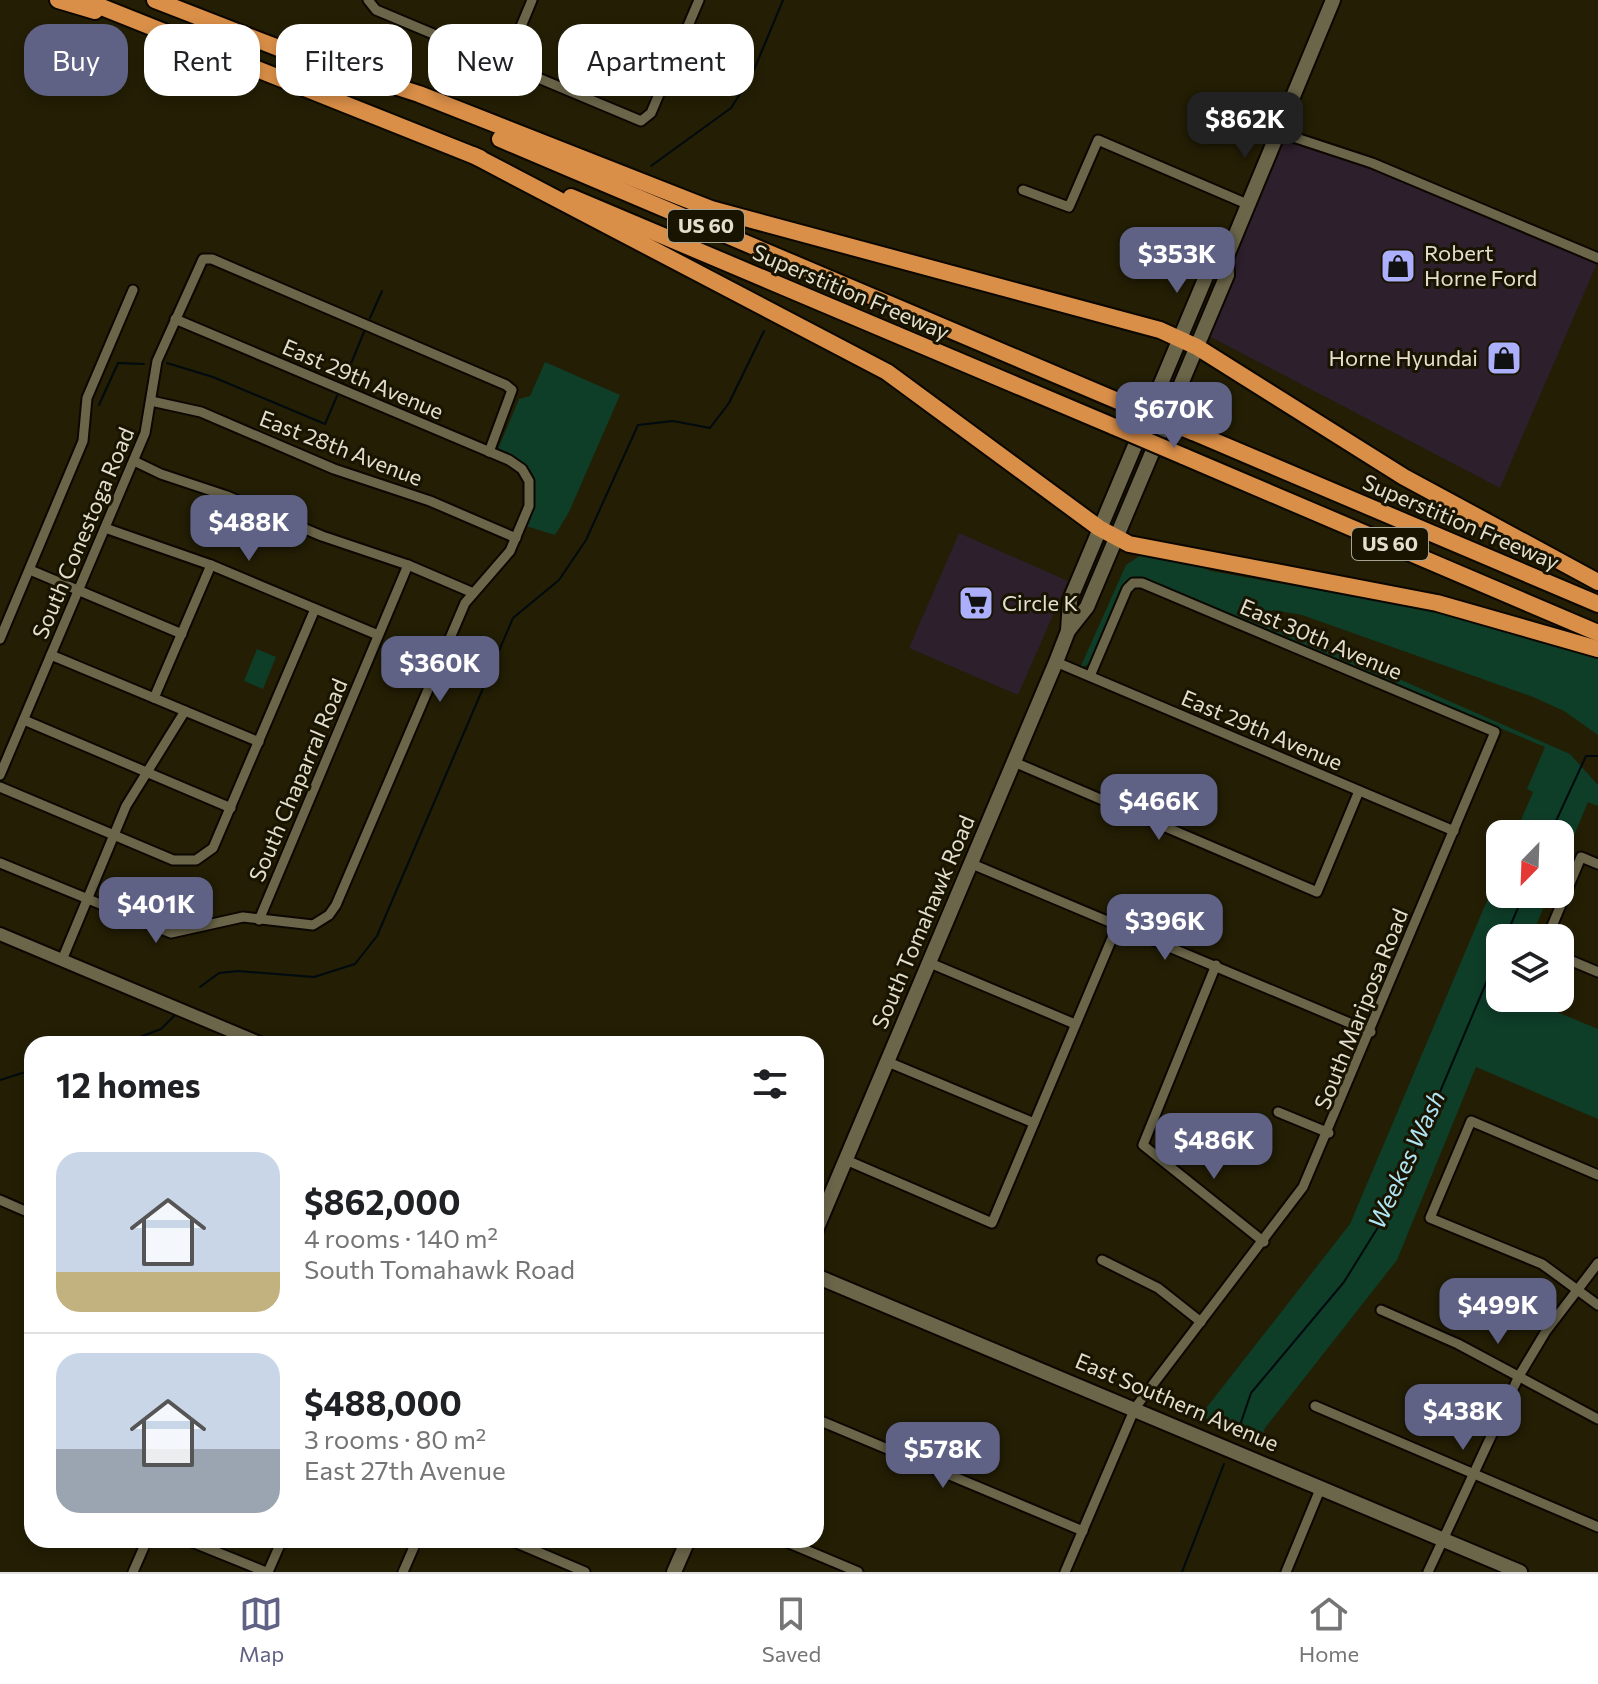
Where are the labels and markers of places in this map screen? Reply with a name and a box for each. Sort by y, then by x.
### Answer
pin: $862K [1189,92,1301,160]
pin: $353K [1121,227,1233,295]
place label: Robert Horne Ford [1424,239,1537,291]
shop icon: Robert Horne Ford [1379,247,1417,285]
shop icon: Horne Hyundai [1485,339,1523,377]
place label: Horne Hyundai [1329,344,1478,371]
pin: $670K [1118,382,1230,450]
pin: $488K [193,495,305,563]
supermarket icon: Circle K [957,584,995,622]
place label: Circle K [1002,589,1078,616]
pin: $360K [384,636,496,704]
pin: $466K [1103,774,1215,842]
pin: $401K [100,877,212,945]
pin: $396K [1109,894,1221,962]
pin: $486K [1158,1113,1270,1181]
pin: $499K [1442,1278,1554,1346]
pin: $438K [1407,1384,1519,1452]
pin: $578K [887,1422,999,1490]

